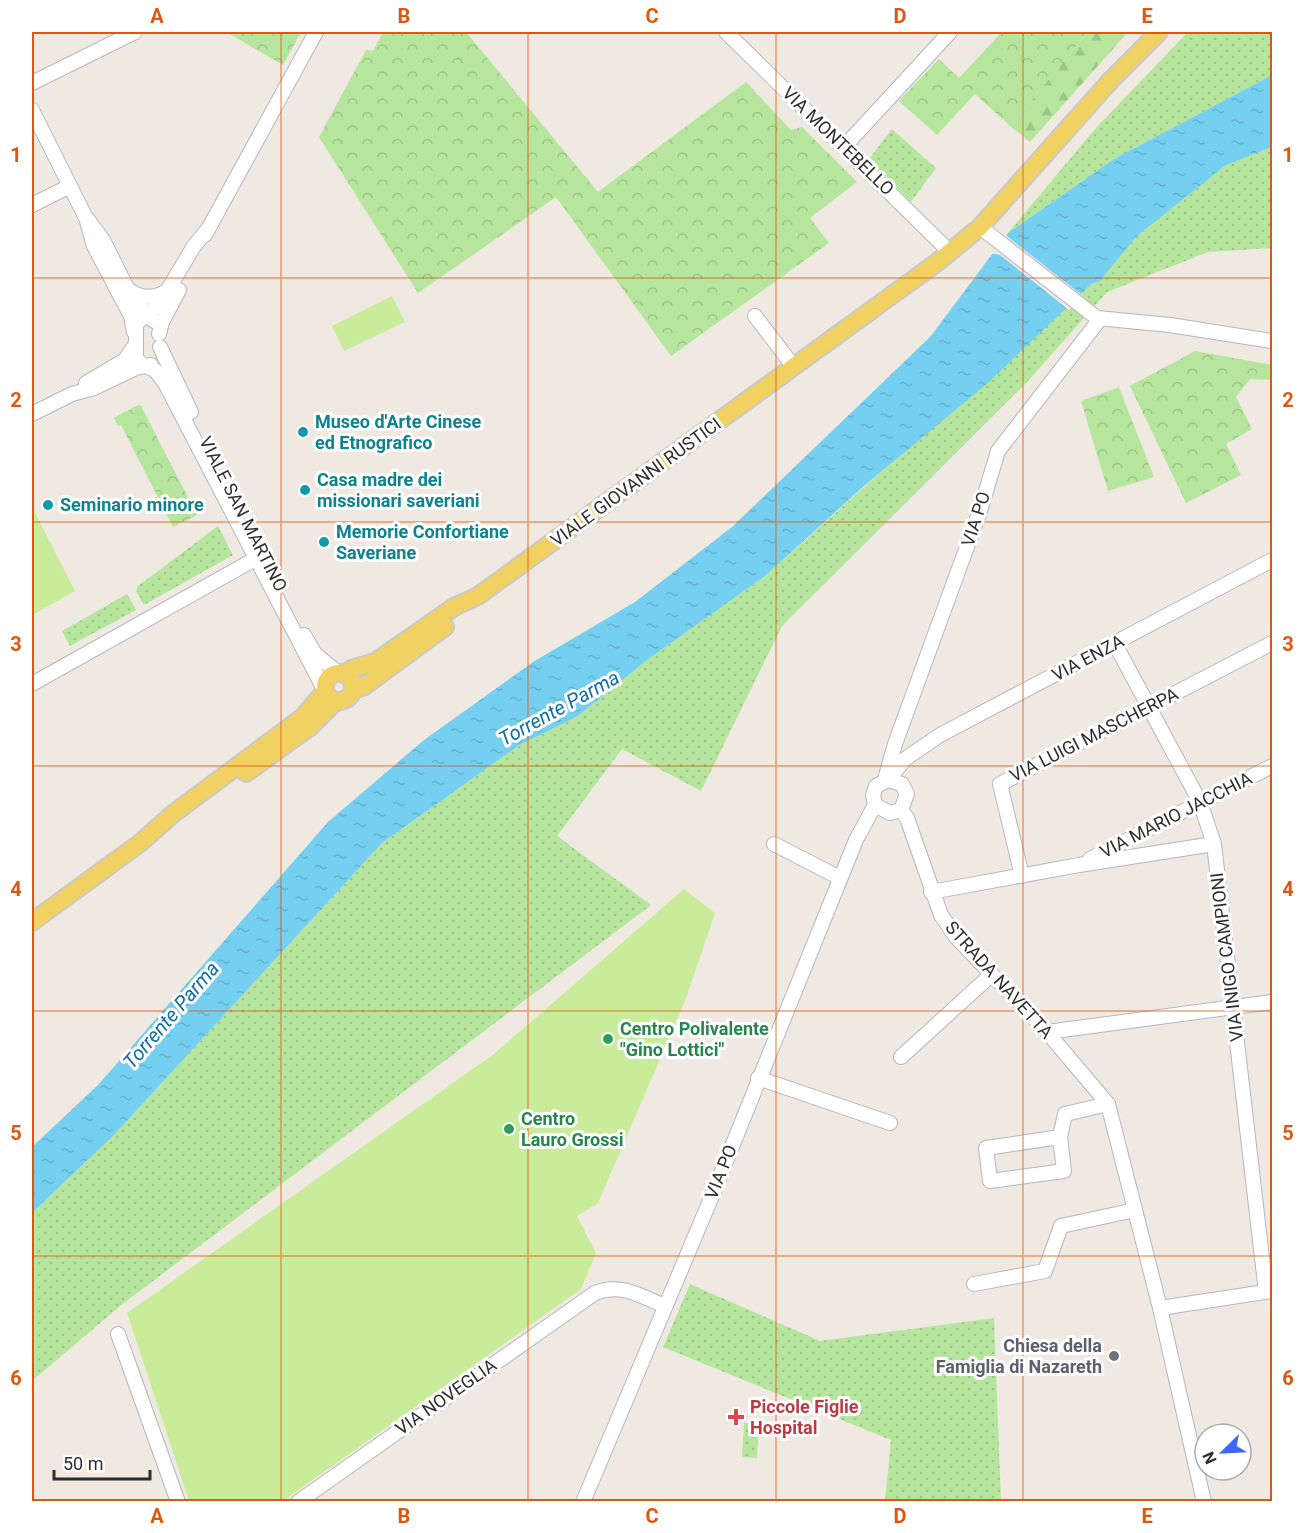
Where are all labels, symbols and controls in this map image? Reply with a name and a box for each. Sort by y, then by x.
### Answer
text: A [150,4,164,28]
text: B [398,4,410,28]
text: C [645,4,659,28]
text: D [894,4,907,28]
text: E [1141,4,1153,28]
street label: VIA MONTEBELLO [778,82,899,199]
text: 1 [10,143,22,167]
text: 1 [1282,143,1294,167]
text: 2 [10,388,22,412]
text: 2 [1282,388,1294,412]
place label: Museo d'Arte Cinese ed Etnografico [315,411,481,453]
street label: VIALE GIOVANNI RUSTICI [546,413,725,550]
marker: Museo d'Arte Cinese ed Etnografico [296,425,310,439]
street label: VIALE SAN MARTINO [195,433,292,595]
place label: Casa madre dei missionari saveriani [317,469,480,511]
marker: Casa madre dei missionari saveriani [298,483,312,497]
street label: VIA PO [957,489,994,549]
place label: Seminario minore [60,494,204,515]
marker: Seminario minore [41,498,55,512]
place label: Memorie Confortiane Saveriane [336,521,509,563]
marker: Memorie Confortiane Saveriane [317,535,331,549]
street label: VIA ENZA [1048,630,1128,685]
text: 3 [10,632,22,656]
text: 3 [1282,632,1294,656]
water label: Torrente Parma [495,665,623,751]
street label: VIA LUIGI MASCHERPA [1006,683,1182,786]
street label: VIA MARIO JACCHIA [1096,767,1255,862]
street label: VIA INIGO CAMPIONI [1206,871,1247,1043]
text: 4 [10,877,22,901]
text: 4 [1282,877,1294,901]
street label: STRADA NAVETTA [941,917,1058,1043]
water label: Torrente Parma [118,957,224,1073]
place label: Centro Polivalente "Gino Lottici" [620,1018,769,1060]
marker: Centro Polivalente "Gino Lottici" [601,1032,615,1046]
place label: Centro Lauro Grossi [521,1108,623,1150]
text: 5 [10,1121,22,1145]
text: 5 [1282,1121,1294,1145]
marker: Centro Lauro Grossi [502,1122,516,1136]
street label: VIA PO [700,1142,741,1202]
place label: Chiesa della Famiglia di Nazareth [936,1335,1102,1377]
marker: Chiesa della Famiglia di Nazareth [1107,1349,1121,1363]
street label: VIA NOVEGLIA [391,1354,500,1439]
text: 6 [10,1366,22,1390]
text: 6 [1282,1366,1294,1390]
place label: Piccole Figlie Hospital [750,1396,859,1438]
marker: Piccole Figlie Hospital [727,1408,745,1426]
north arrow [1193,1422,1253,1482]
scale bar [54,1443,150,1481]
text: N [1199,1449,1221,1467]
text: 50 m [63,1453,103,1474]
text: A [150,1504,164,1528]
text: B [398,1504,410,1528]
text: C [645,1504,659,1528]
text: D [894,1504,907,1528]
text: E [1141,1504,1153,1528]

